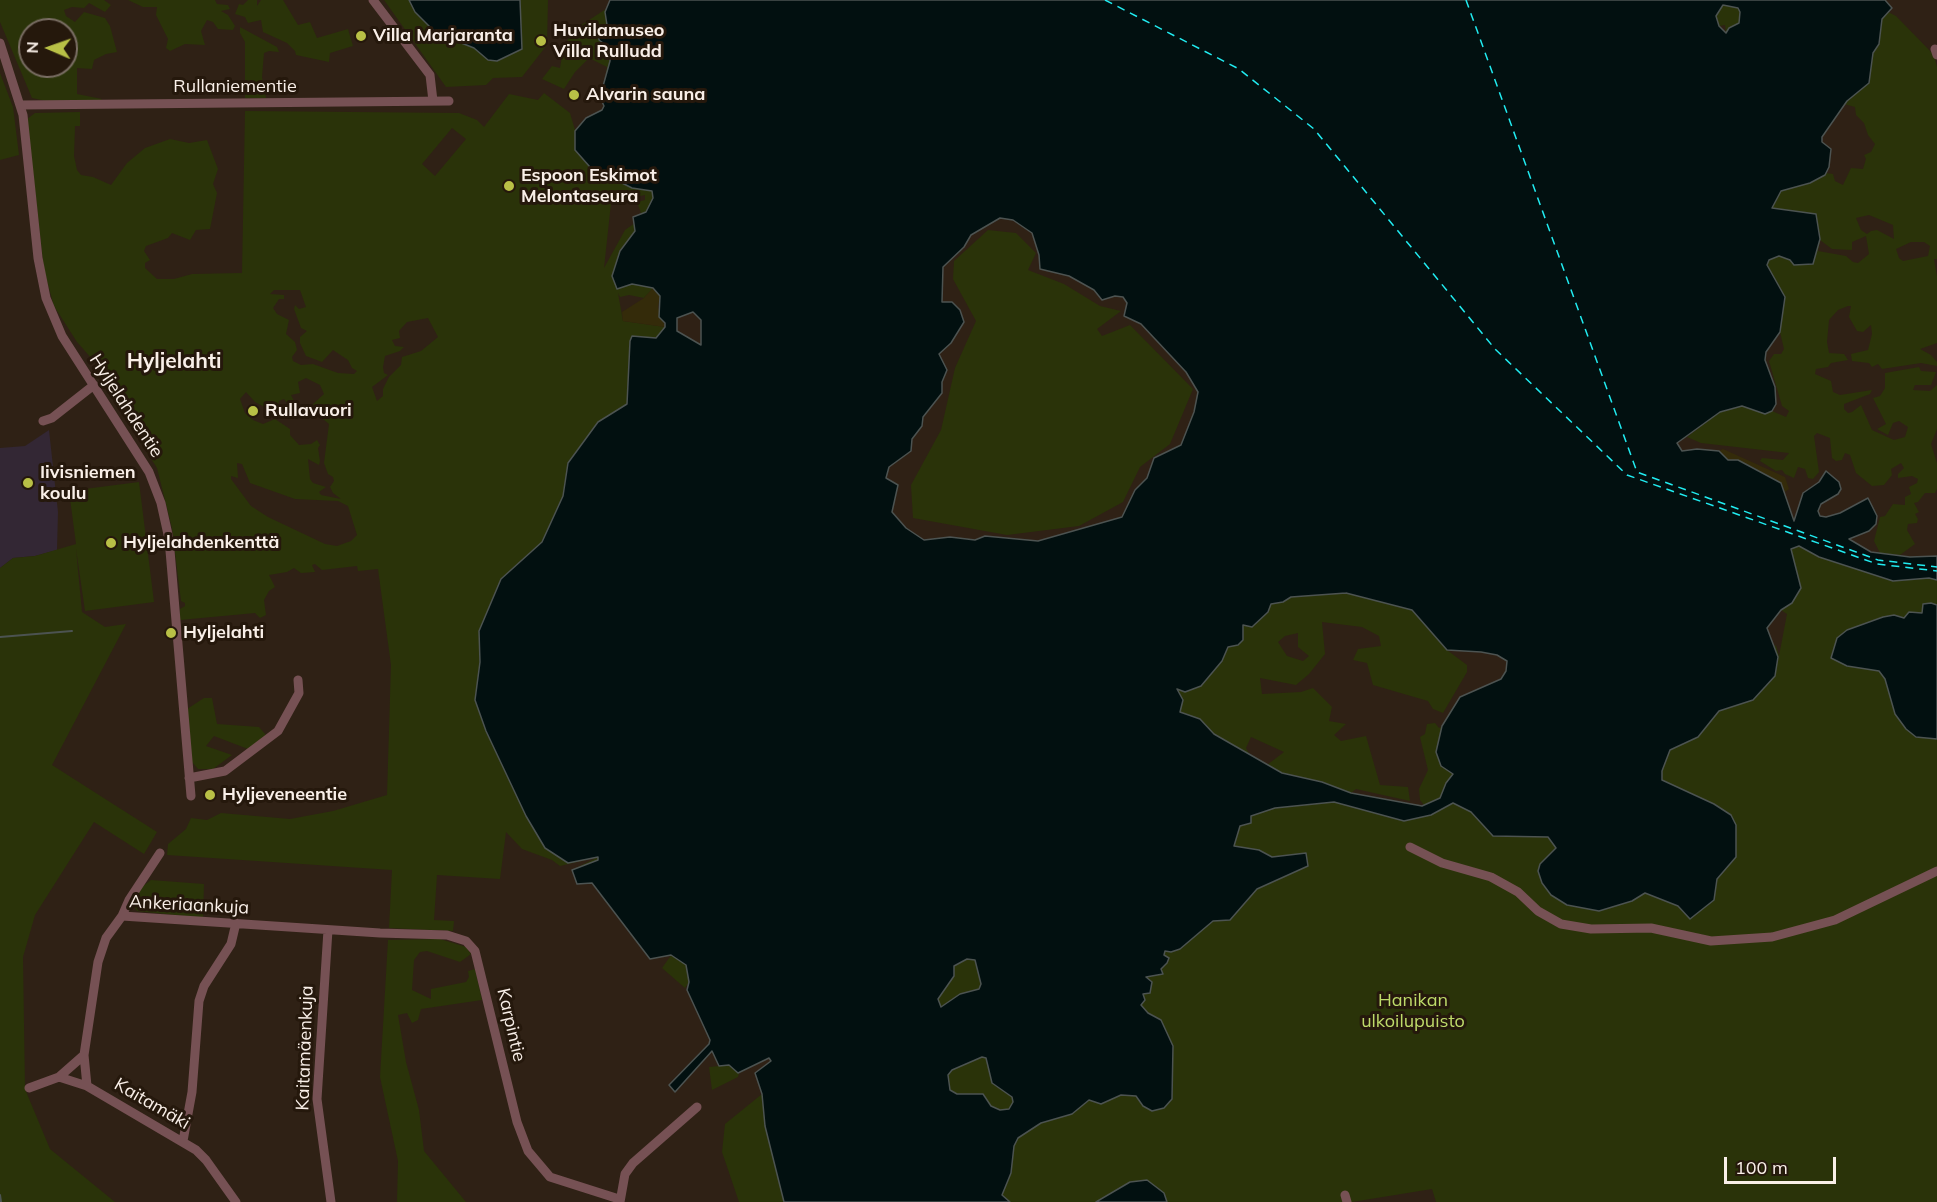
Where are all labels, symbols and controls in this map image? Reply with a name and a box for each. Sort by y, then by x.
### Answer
north arrow [18,18,78,78]
place label: Huvilamuseo Villa Rulludd [553,20,664,63]
place label: Villa Marjaranta [373,25,513,47]
marker: Villa Marjaranta [354,29,368,43]
marker: Huvilamuseo Villa Rulludd [534,34,548,48]
text: N [22,41,42,54]
street label: Rullaniementie [173,76,297,98]
place label: Alvarin sauna [586,84,705,106]
marker: Alvarin sauna [567,88,581,102]
place label: Espoon Eskimot Melontaseura [521,165,657,207]
marker: Espoon Eskimot Melontaseura [502,179,516,193]
district label: Hyljelahti [127,349,221,375]
street label: Hyljelahdentie [85,350,167,462]
place label: Rullavuori [265,400,352,422]
marker: Rullavuori [246,404,260,418]
place label: Iivisniemen koulu [40,462,136,504]
marker: Iivisniemen koulu [21,476,35,490]
place label: Hyljelahdenkenttä [123,532,279,554]
marker: Hyljelahdenkenttä [104,536,118,550]
place label: Hyljelahti [183,622,264,644]
marker: Hyljelahti [164,626,178,640]
place label: Hyljeveneentie [222,784,347,806]
marker: Hyljeveneentie [203,788,217,802]
street label: Ankeriaankuja [128,891,250,919]
street label: Kaitamäenkuja [292,985,318,1111]
street label: Karpintie [492,986,530,1064]
park label: Hanikan ulkoilupuisto [1361,990,1465,1032]
street label: Kaitamäki [110,1074,194,1134]
scale bar [1727,1145,1840,1183]
text: 100 m [1735,1156,1788,1179]

